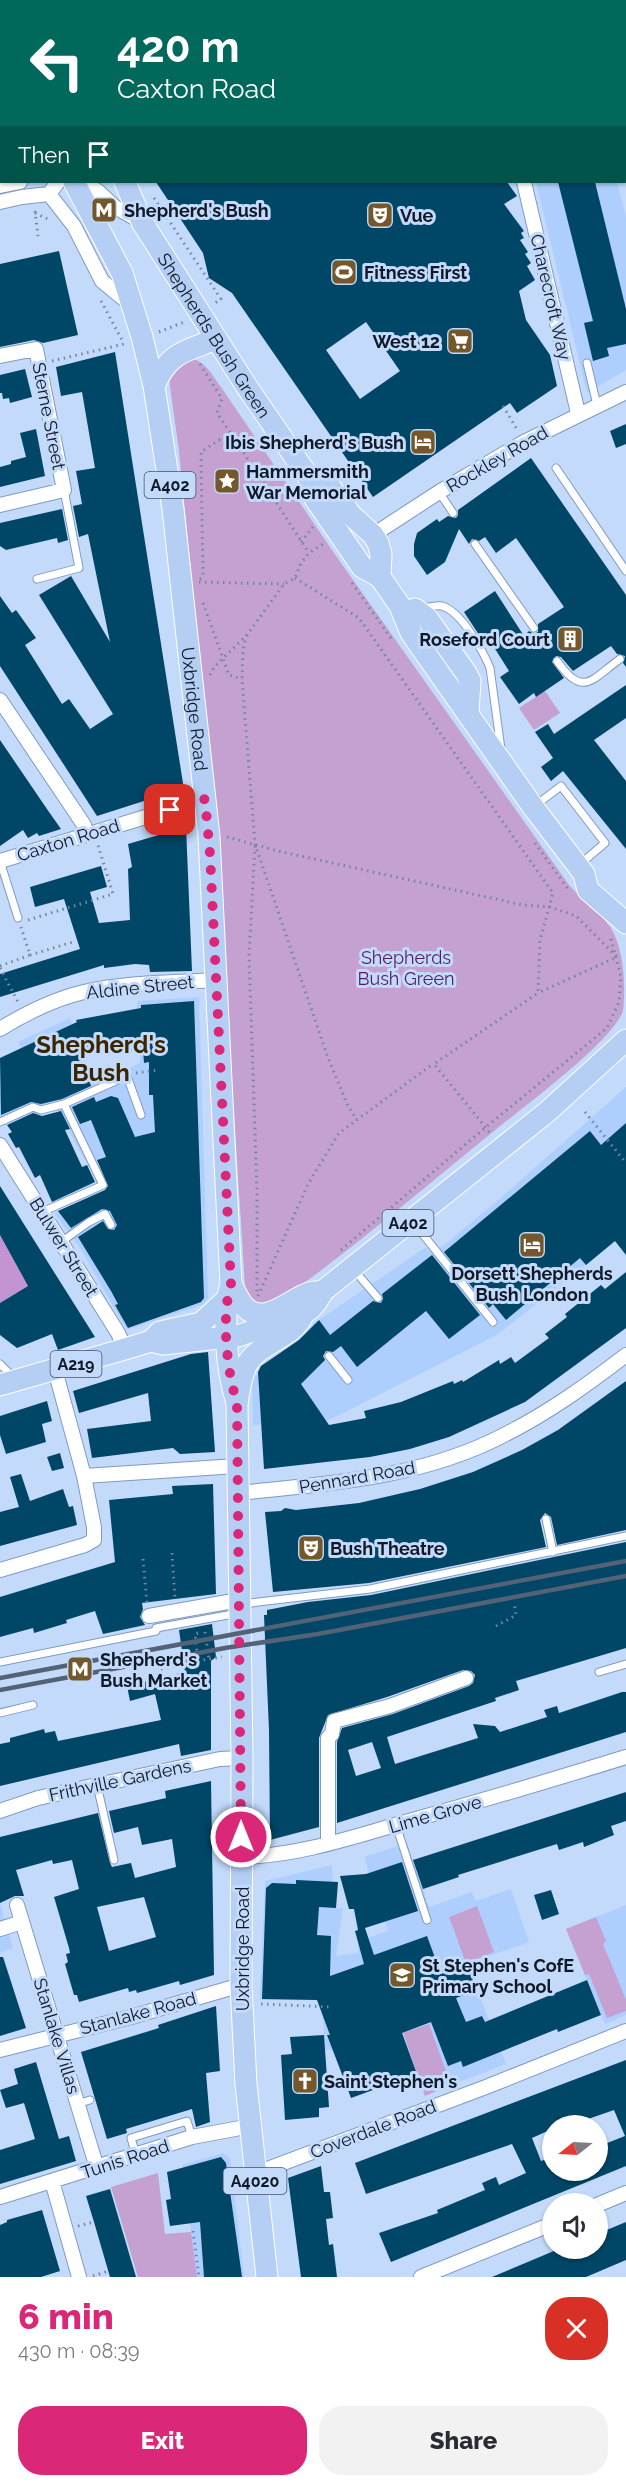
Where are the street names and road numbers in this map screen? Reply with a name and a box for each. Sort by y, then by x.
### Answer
street label: Charecroft Way [526,232,576,362]
street label: Shepherds Bush Green [154,249,275,422]
street label: Sterne Street [28,360,70,472]
street label: Rockley Road [442,421,552,497]
road number: A402 [144,472,195,498]
street label: Uxbridge Road [178,646,212,772]
street label: Caxton Road [14,814,122,866]
street label: Aldine Street [85,971,195,1003]
street label: Bulwer Street [25,1194,103,1300]
road number: A402 [382,1210,434,1236]
road number: A219 [50,1351,101,1377]
street label: Pennard Road [297,1456,417,1498]
street label: Frithville Gardens [47,1755,193,1805]
street label: Lime Grove [386,1791,484,1837]
street label: Uxbridge Road [232,1887,253,2011]
street label: Stanlake Villas [29,1976,85,2097]
street label: Stanlake Road [78,1987,198,2039]
street label: Coverdale Road [307,2095,439,2163]
street label: Tunis Road [78,2135,172,2183]
road number: A4020 [224,2168,286,2194]

